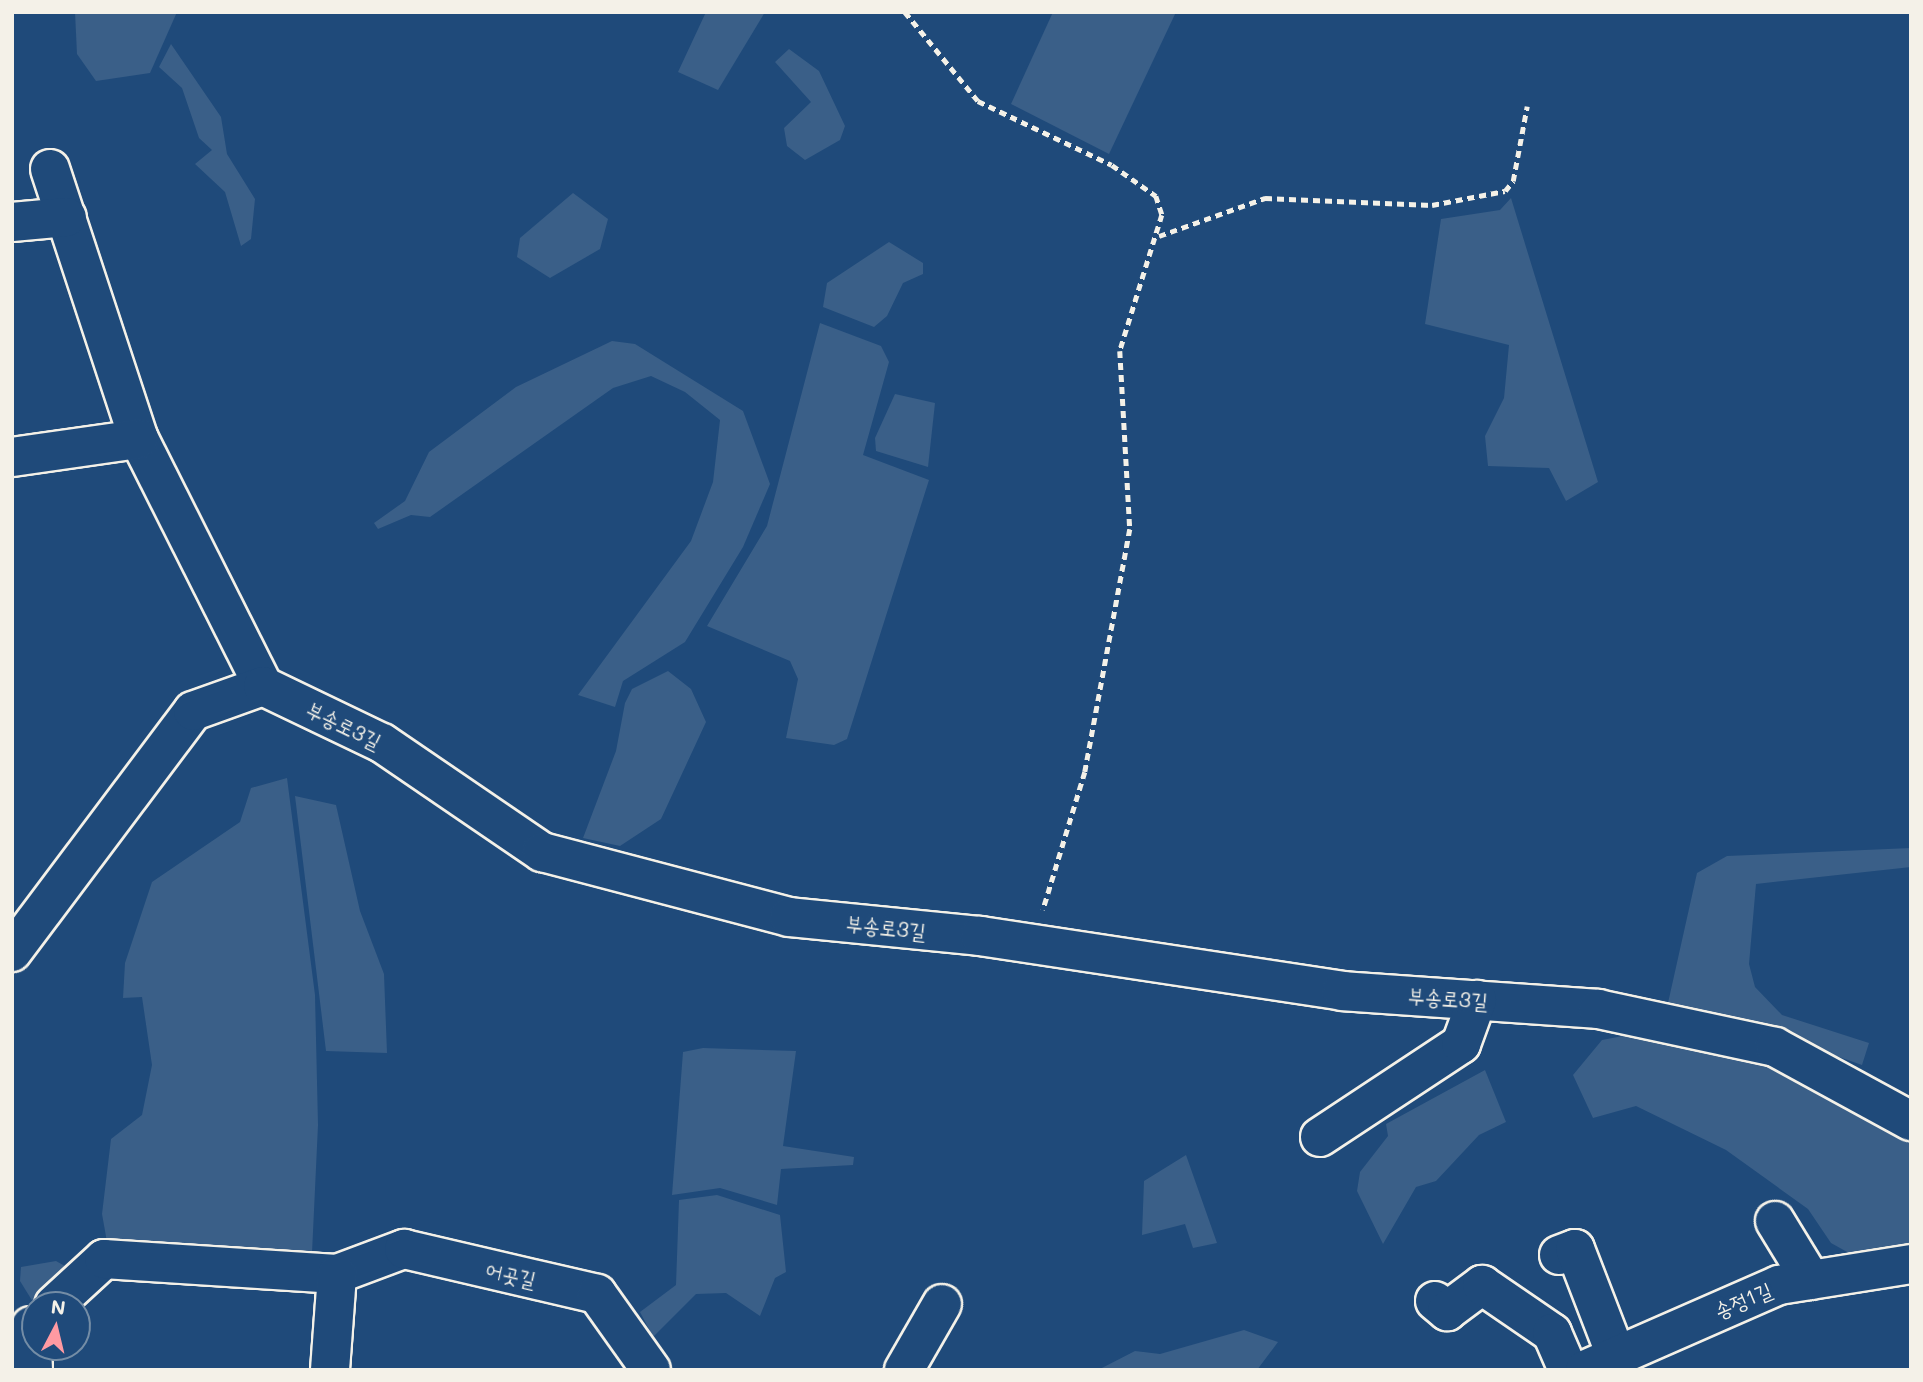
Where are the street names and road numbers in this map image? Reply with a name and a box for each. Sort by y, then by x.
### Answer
street label: 부송로3길 [303,696,385,754]
street label: 부송로3길 [845,910,927,944]
street label: 부송로3길 [1407,983,1489,1013]
street label: 어곳길 [483,1256,539,1292]
street label: 송정1길 [1710,1277,1776,1323]

